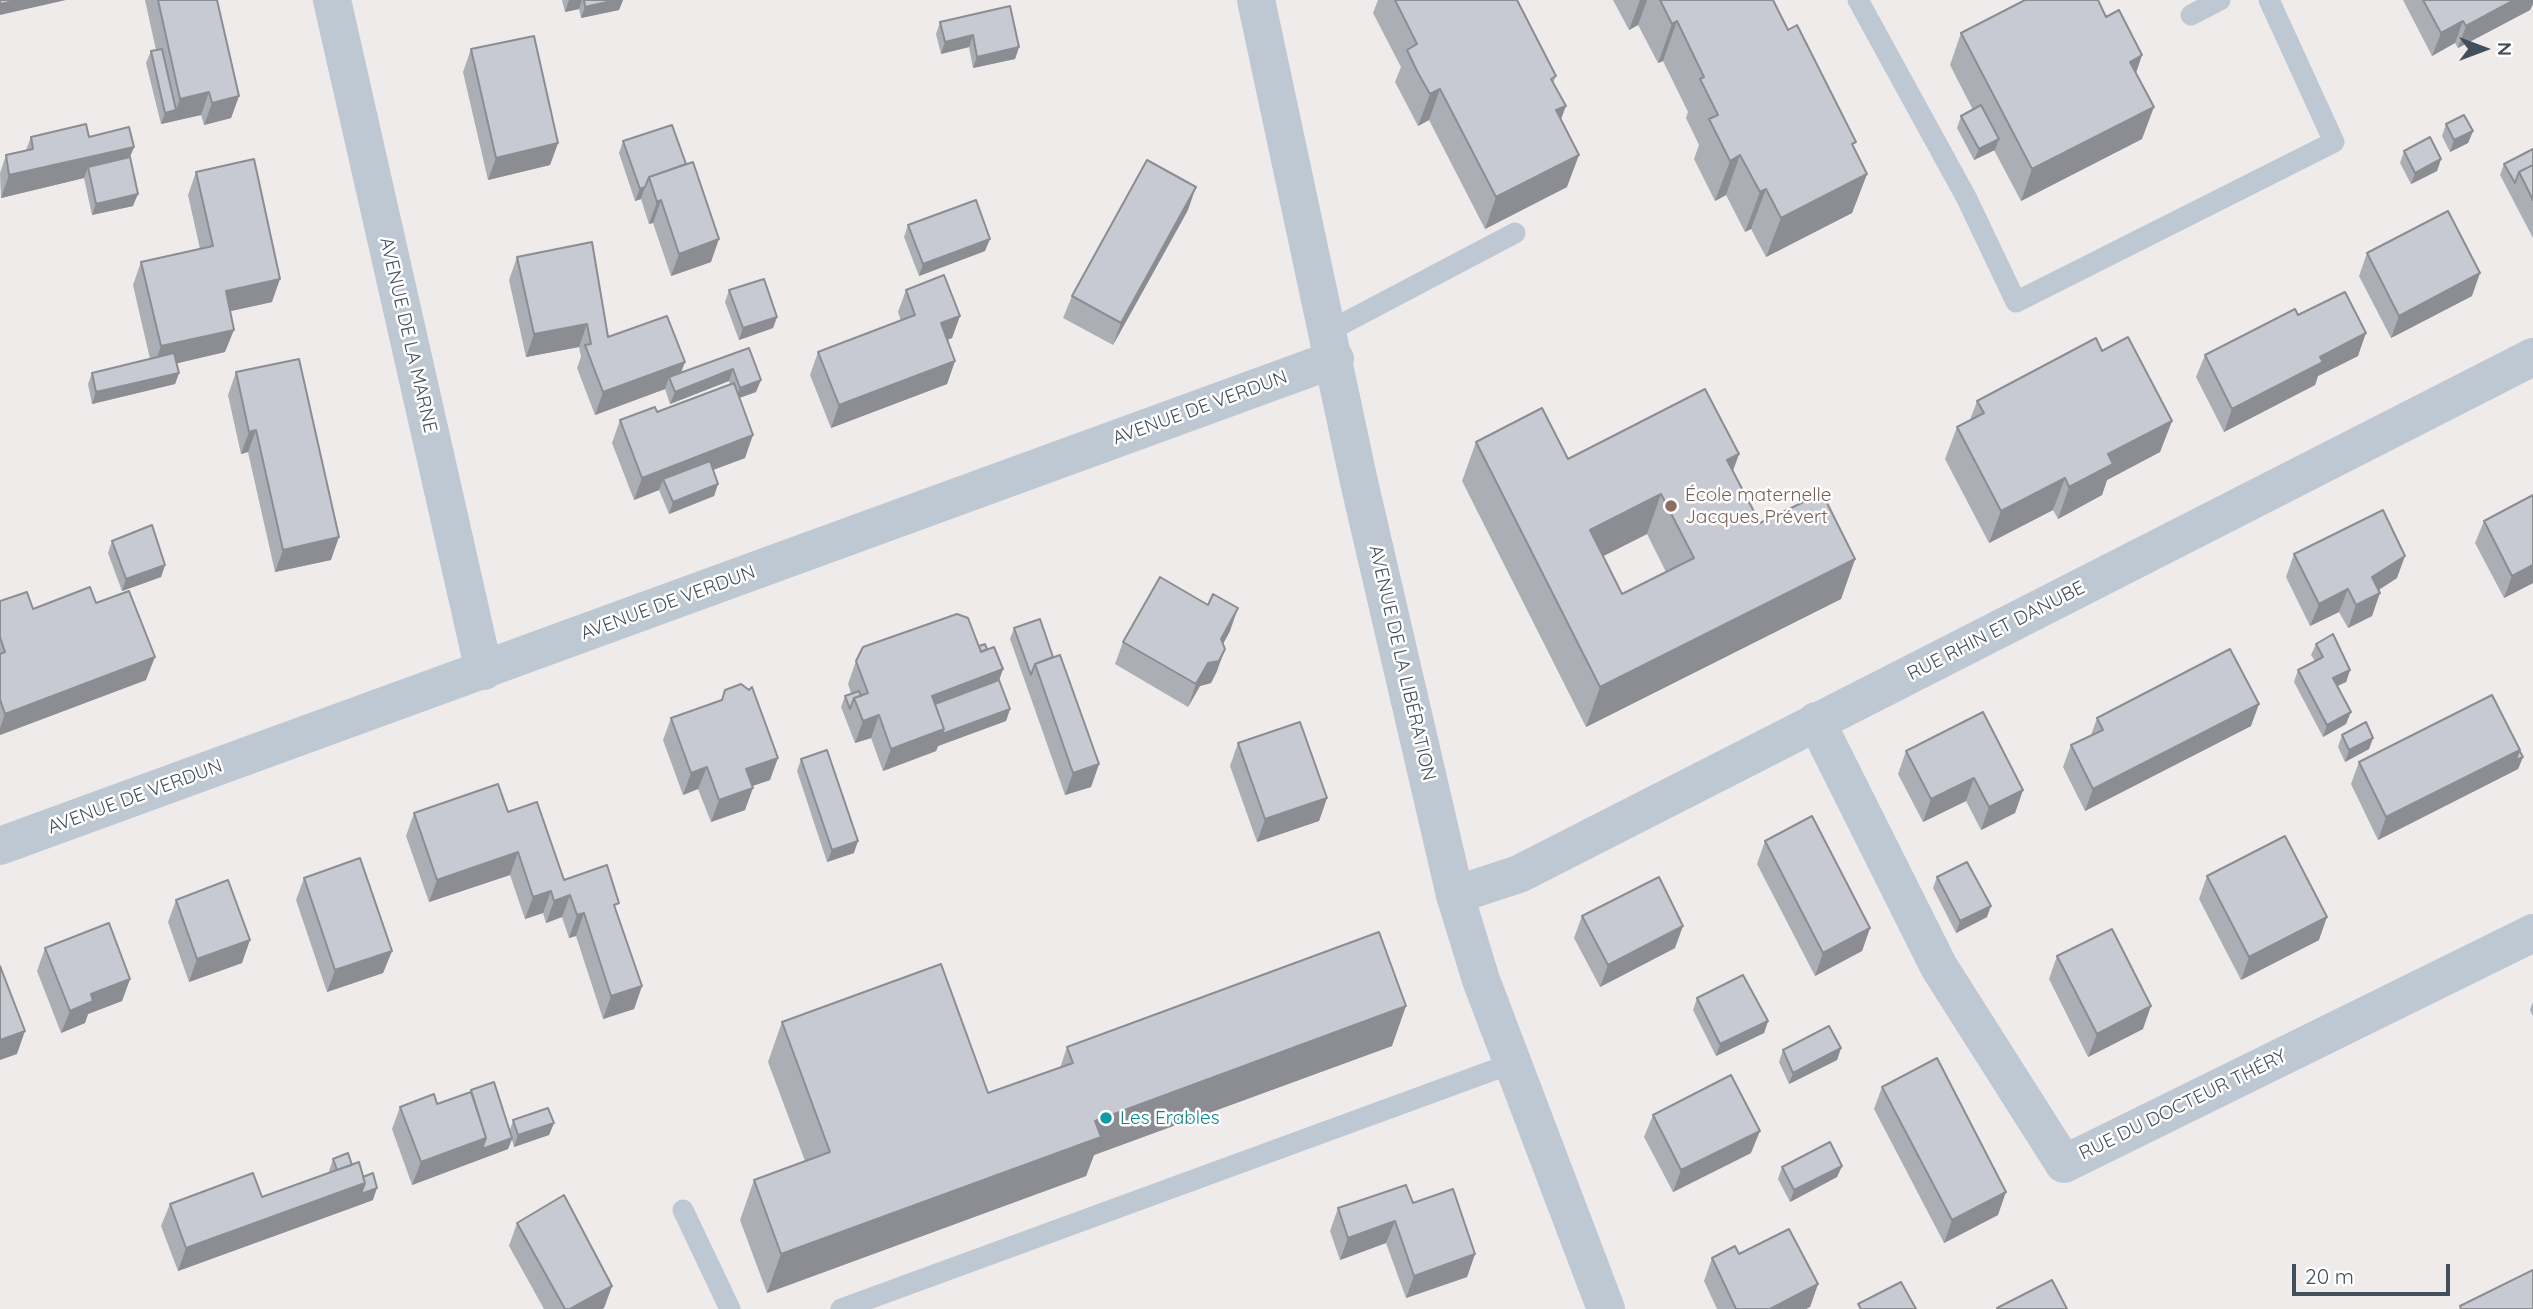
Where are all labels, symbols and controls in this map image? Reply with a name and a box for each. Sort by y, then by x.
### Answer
north arrow [2449,14,2519,84]
text: N [2493,42,2517,56]
street label: AVENUE DE LA MARNE [374,235,442,435]
street label: AVENUE DE VERDUN [1110,366,1290,450]
place label: École maternelle Jacques Prévert [1685,484,1831,528]
marker: École maternelle Jacques Prévert [1663,498,1679,514]
street label: AVENUE DE LA LIBÉRATION [1364,543,1440,783]
street label: AVENUE DE VERDUN [578,561,758,645]
street label: RUE RHIN ET DANUBE [1903,576,2089,686]
street label: AVENUE DE VERDUN [45,755,225,839]
street label: RUE DU DOCTEUR THÉRY [2076,1045,2290,1165]
place label: Les Erables [1120,1107,1220,1129]
marker: Les Erables [1098,1110,1114,1126]
scale bar [2295,1250,2452,1294]
text: 20 m [2305,1263,2354,1289]

